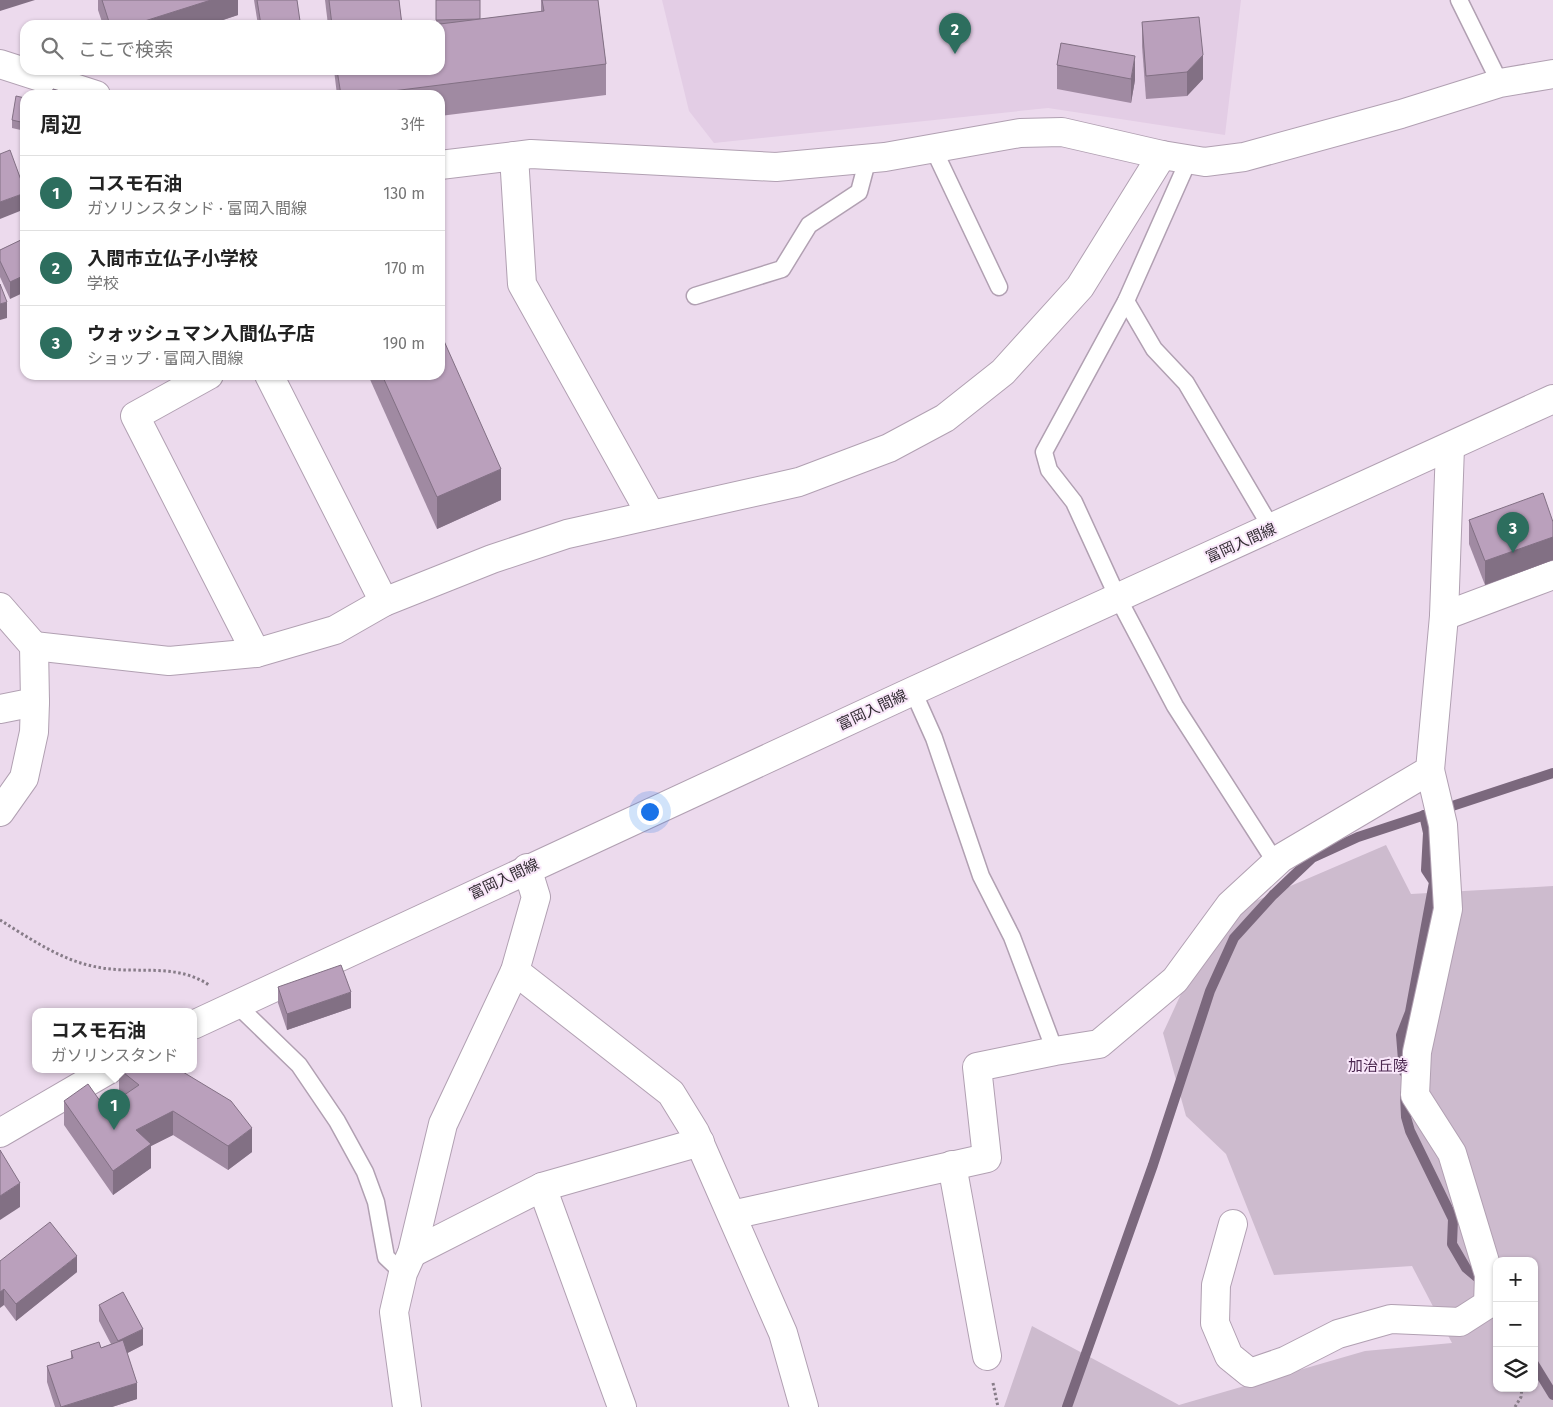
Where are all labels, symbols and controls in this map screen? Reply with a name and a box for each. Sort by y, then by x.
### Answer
pin: 2 [939,13,971,54]
search box [20,20,445,75]
icon: search [38,34,66,62]
text: ここで検索 [78,38,173,61]
text: 周辺 [40,112,82,138]
text: 3件 [401,115,425,134]
text: コスモ石油 [87,172,182,195]
text: 1 [52,184,60,203]
text: 130 m [383,184,425,203]
text: ガソリンスタンド · 富岡入間線 [87,199,307,218]
text: 入間市立仏子小学校 [87,247,258,270]
text: 2 [52,259,60,278]
text: 170 m [384,259,425,278]
text: 学校 [87,274,119,293]
text: ウォッシュマン入間仏子店 [87,322,315,345]
text: 3 [52,334,60,353]
text: 190 m [383,334,425,353]
text: ショップ · 富岡入間線 [87,349,243,368]
pin: 3 [1497,512,1529,553]
street label: 富岡入間線 [1203,520,1279,566]
street label: 富岡入間線 [834,686,910,734]
your location [637,799,663,825]
street label: 富岡入間線 [466,855,542,903]
popup [32,1008,197,1073]
text: コスモ石油 [51,1019,146,1042]
text: ガソリンスタンド [51,1046,178,1065]
park label: 加治丘陵 [1348,1057,1408,1075]
pin: 1 [98,1089,130,1130]
map controls [1493,1257,1538,1392]
button: + [1493,1257,1538,1302]
button: − [1493,1302,1538,1347]
button: layers [1493,1347,1538,1392]

